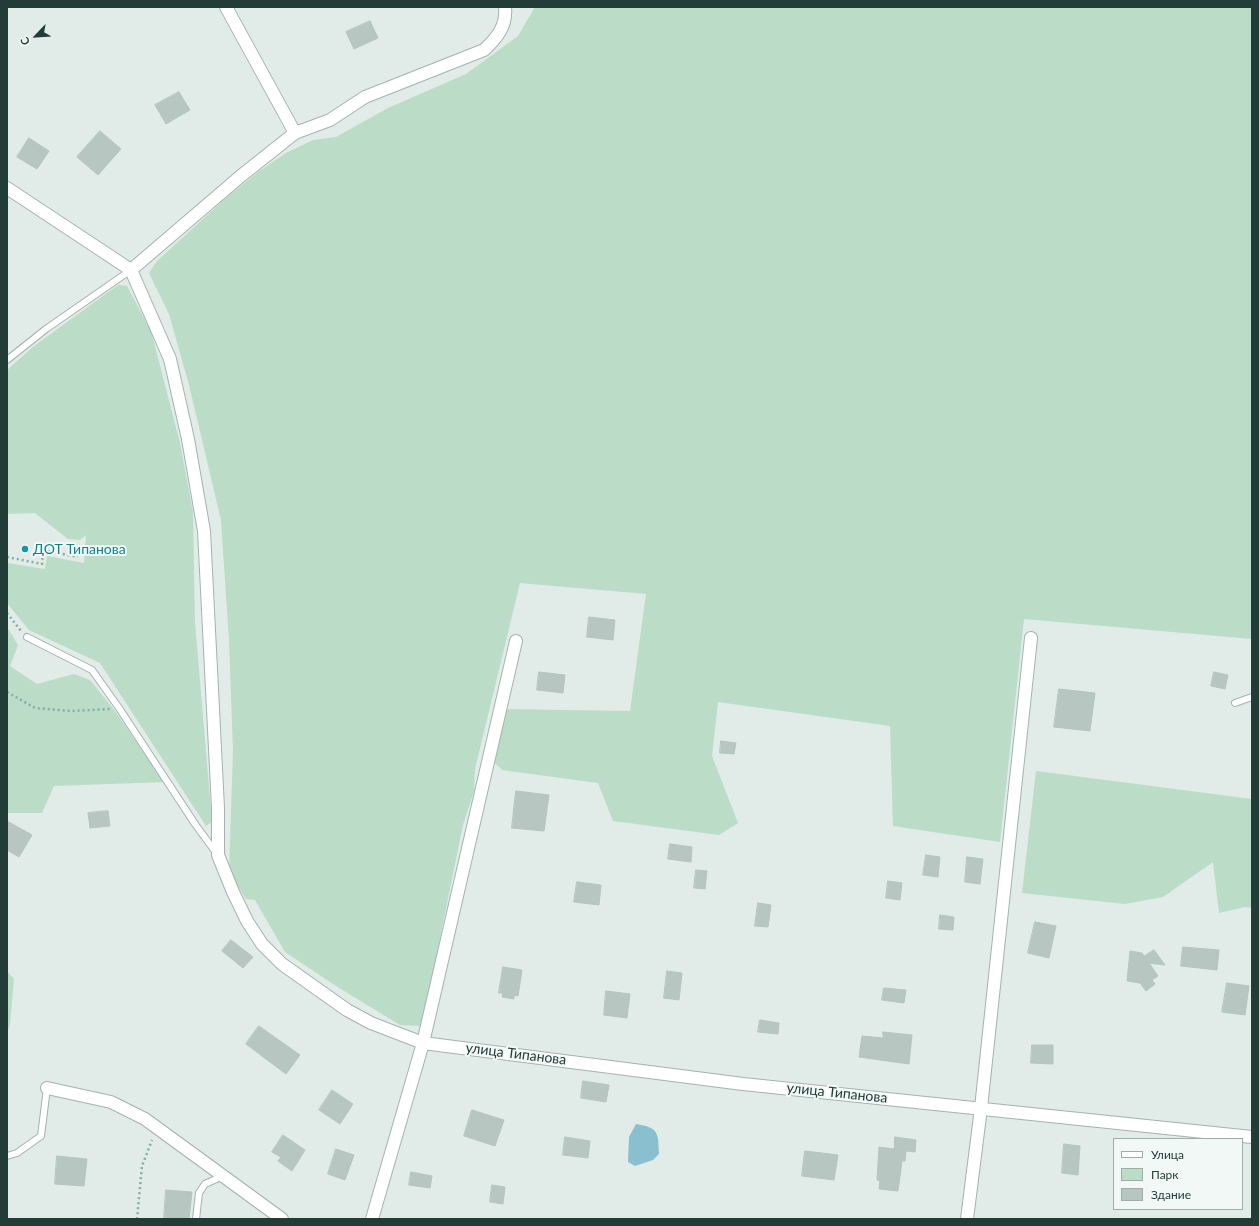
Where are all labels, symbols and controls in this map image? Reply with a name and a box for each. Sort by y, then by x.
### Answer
north arrow [16,16,56,56]
text: С [17,35,32,47]
place label: ДОТ Типанова [33,541,126,557]
marker: ДОТ Типанова [20,544,30,554]
street label: улица Типанова [465,1039,567,1069]
street label: улица Типанова [786,1079,888,1107]
legend [1113,1138,1243,1210]
text: Улица [1151,1147,1184,1162]
text: Парк [1151,1167,1179,1182]
text: Здание [1151,1187,1191,1202]

